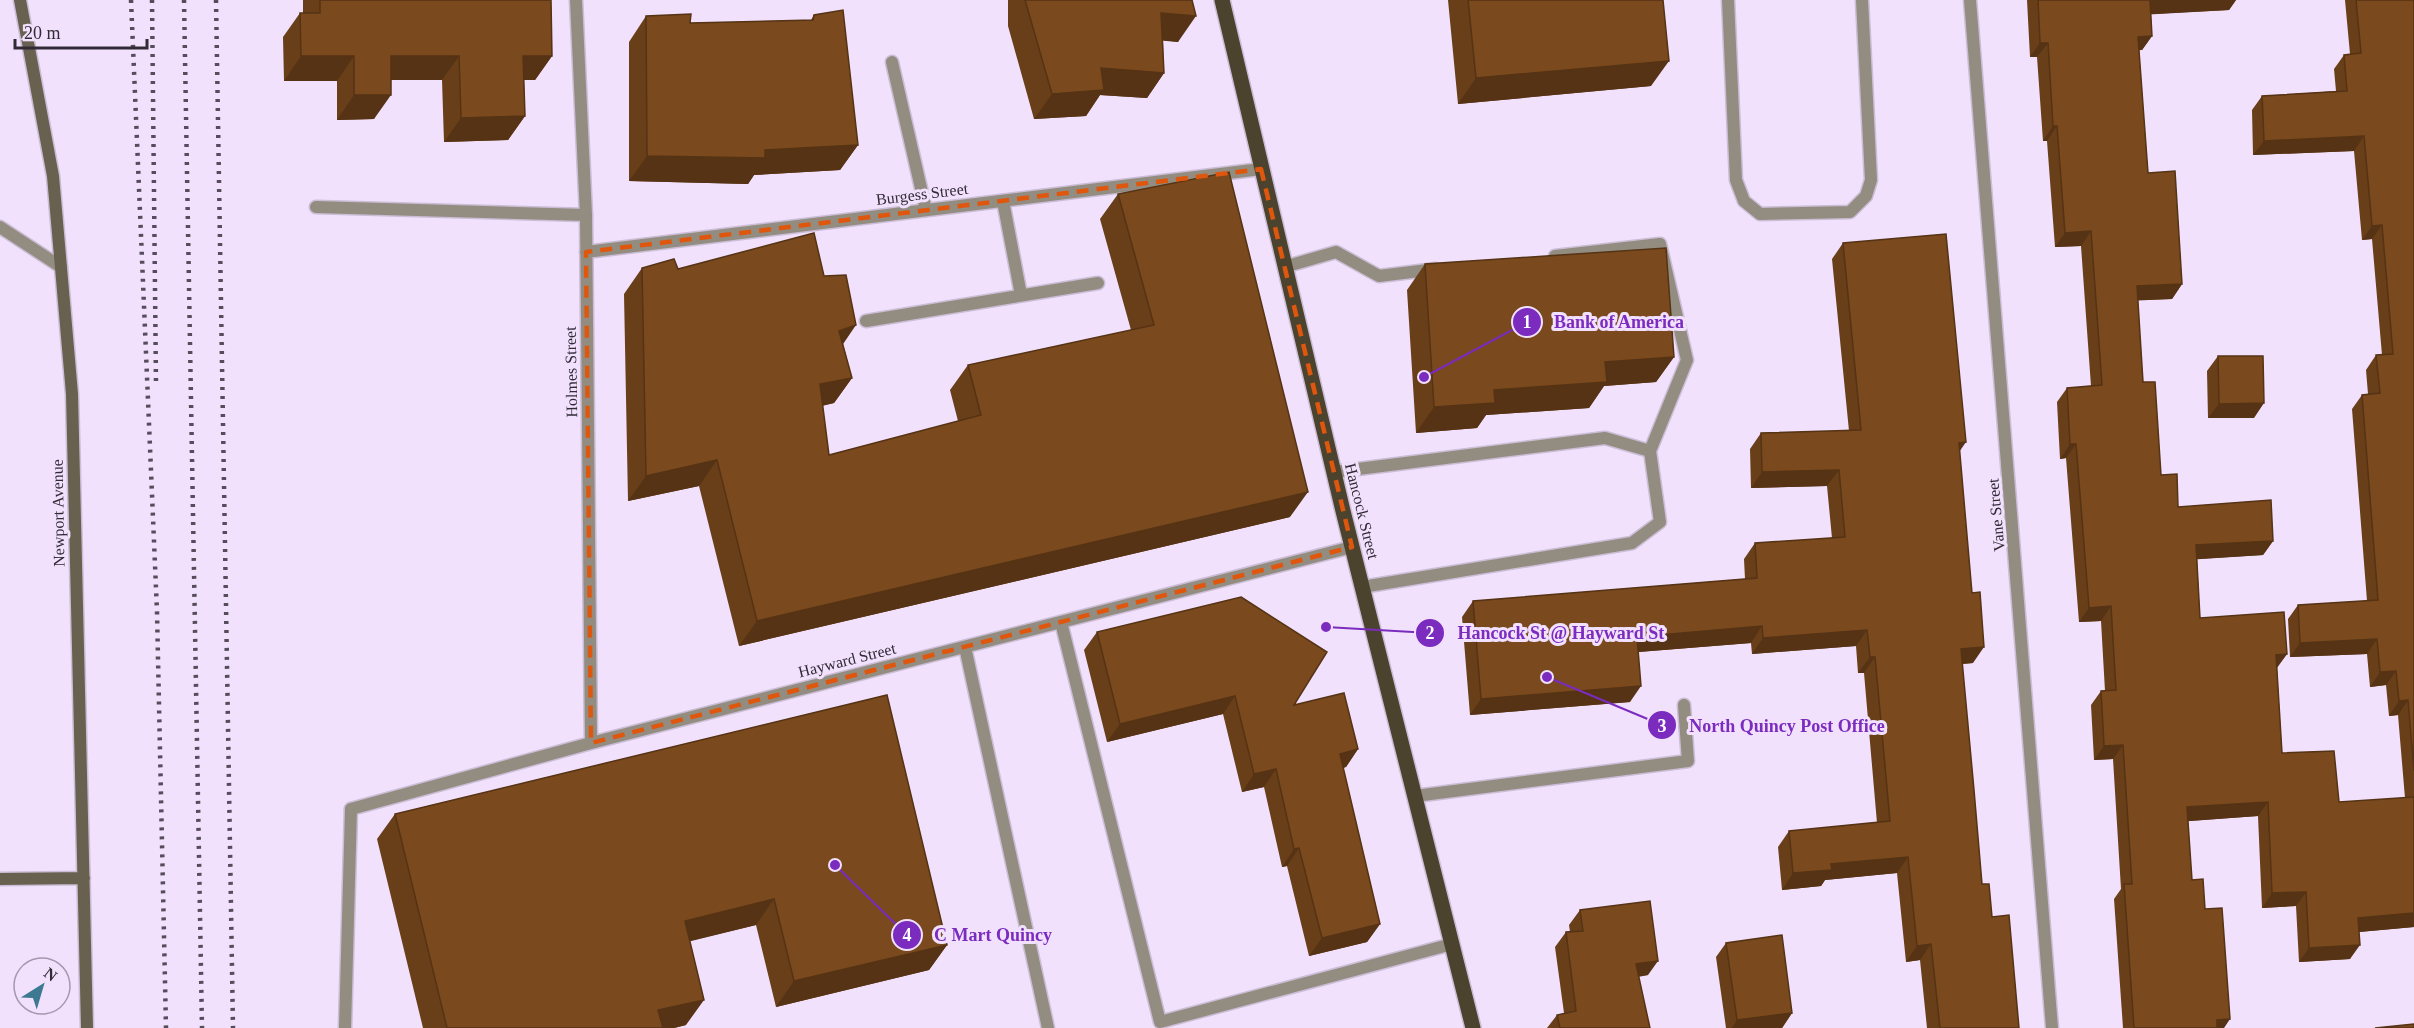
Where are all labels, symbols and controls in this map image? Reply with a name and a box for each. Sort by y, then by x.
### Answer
scale bar [15,12,147,50]
text: 20 m [24,23,61,43]
street label: Burgess Street [875,180,970,209]
callout: Bank of America [1512,304,1697,340]
text: 1 [1523,312,1532,332]
text: Bank of America [1554,312,1684,332]
street label: Holmes Street [562,326,580,418]
street label: Newport Avenue [49,459,68,567]
street label: Hancock Street [1342,461,1382,561]
street label: Vane Street [1984,477,2008,552]
callout: Hancock St @ Hayward St [1415,615,1676,651]
text: 2 [1426,623,1435,643]
text: Hancock St @ Hayward St [1458,623,1664,643]
street label: Hayward Street [796,640,898,681]
callout: North Quincy Post Office [1647,707,1897,743]
text: 3 [1658,716,1667,736]
text: North Quincy Post Office [1689,716,1885,736]
callout: C Mart Quincy [892,917,1064,953]
text: 4 [903,925,912,945]
text: C Mart Quincy [934,925,1052,945]
north arrow [12,956,72,1016]
text: N [41,964,61,985]

